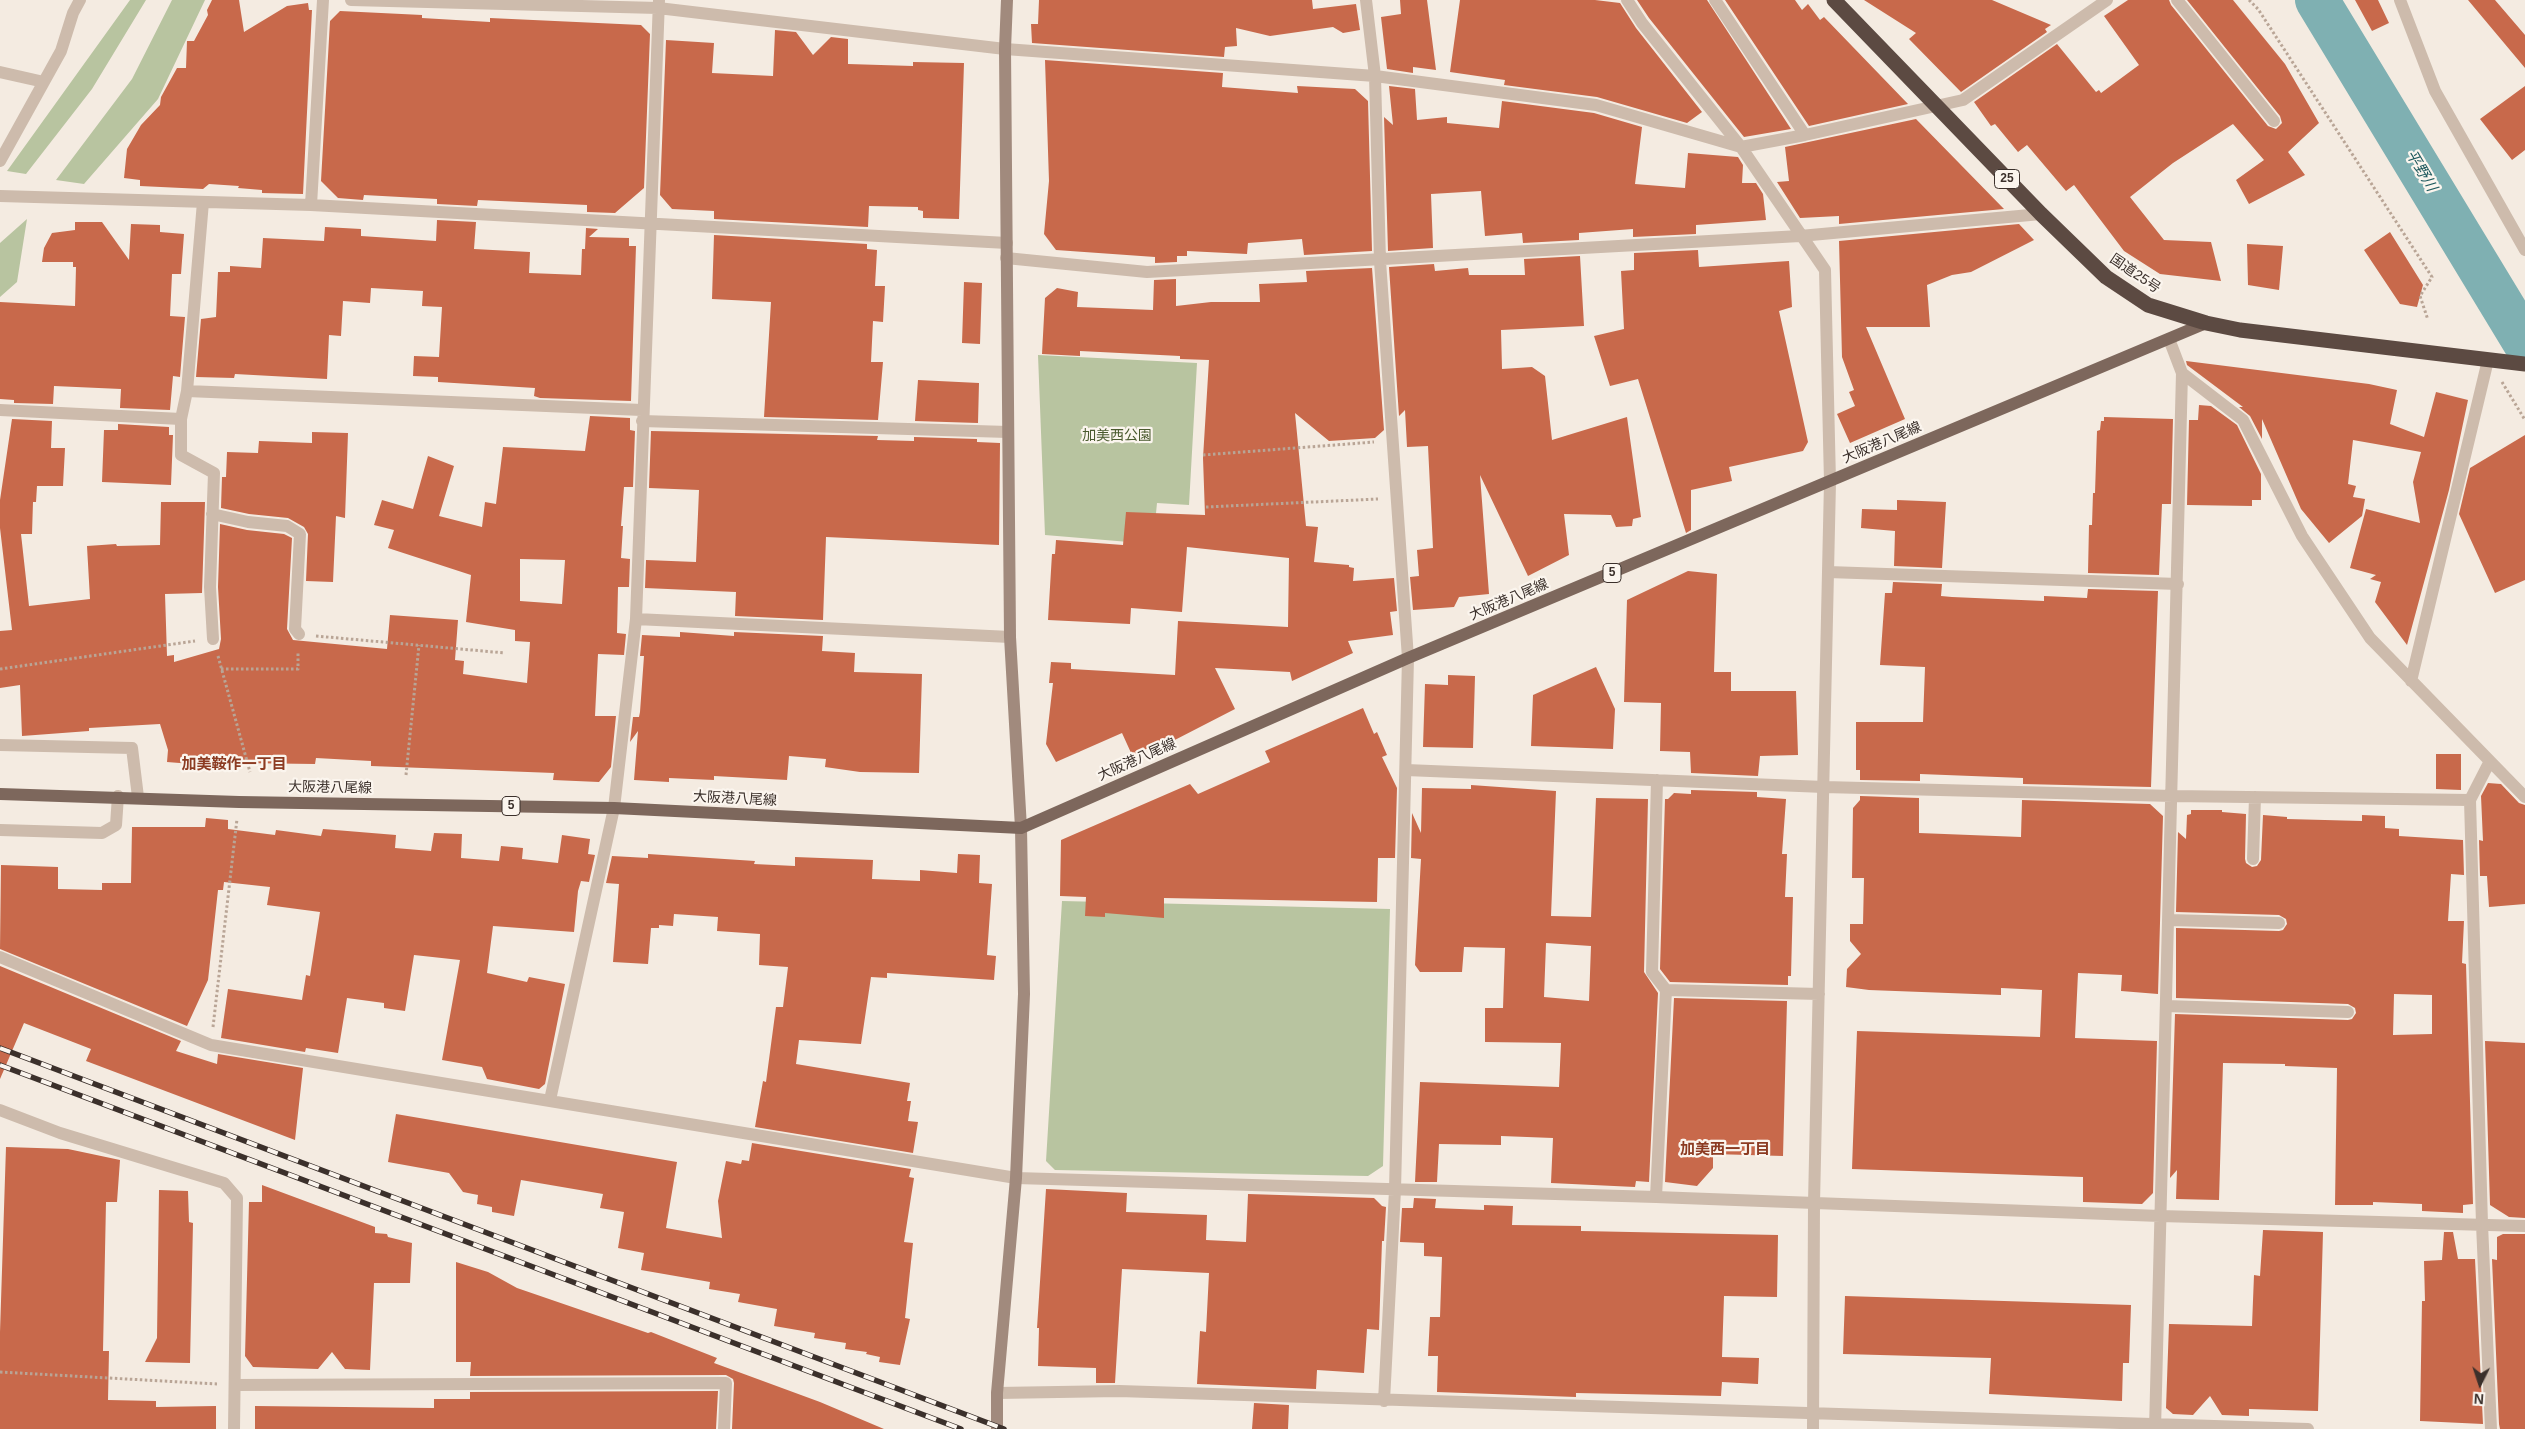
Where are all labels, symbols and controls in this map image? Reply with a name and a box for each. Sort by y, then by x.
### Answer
water label: 平野川 [2402,147,2440,195]
road number: 25 [1994,170,2020,188]
street label: 国道25号 [2106,251,2164,297]
street label: 大阪港八尾線 [1840,419,1924,467]
park label: 加美西公園 [1082,428,1152,444]
road number: 5 [1603,564,1621,582]
street label: 大阪港八尾線 [1467,576,1551,624]
street label: 大阪港八尾線 [1095,735,1179,785]
district label: 加美鞍作一丁目 [182,756,286,774]
street label: 大阪港八尾線 [288,779,372,797]
street label: 大阪港八尾線 [693,788,777,810]
road number: 5 [502,796,520,816]
district label: 加美西一丁目 [1680,1141,1770,1159]
north arrow [2455,1359,2505,1409]
text: N [2473,1391,2485,1407]

